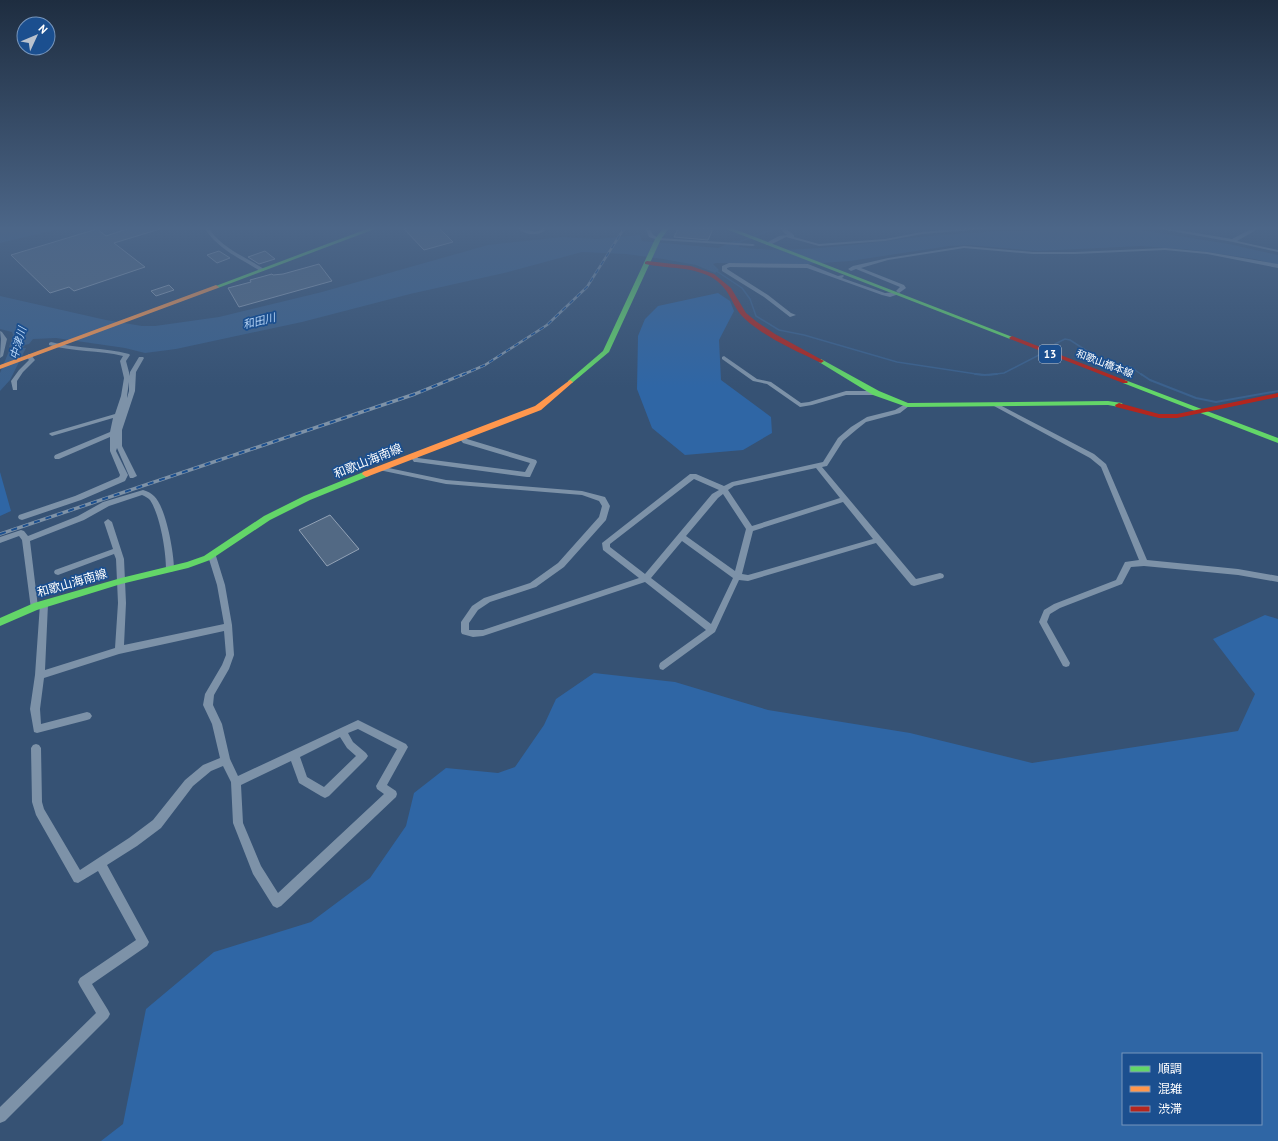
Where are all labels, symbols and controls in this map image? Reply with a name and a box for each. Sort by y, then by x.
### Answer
north arrow [16,16,56,56]
text: N [36,22,51,37]
water label: 和田川 [241,310,278,332]
water label: 中津川 [7,324,30,361]
road number: 13 [1039,345,1061,363]
street label: 和歌山橋本線 [1074,347,1135,380]
street label: 和歌山海南線 [332,440,404,481]
street label: 和歌山海南線 [35,565,109,600]
legend [1122,1053,1262,1125]
text: 順調 [1158,1061,1182,1076]
text: 混雑 [1158,1081,1182,1096]
text: 渋滞 [1158,1101,1182,1116]

